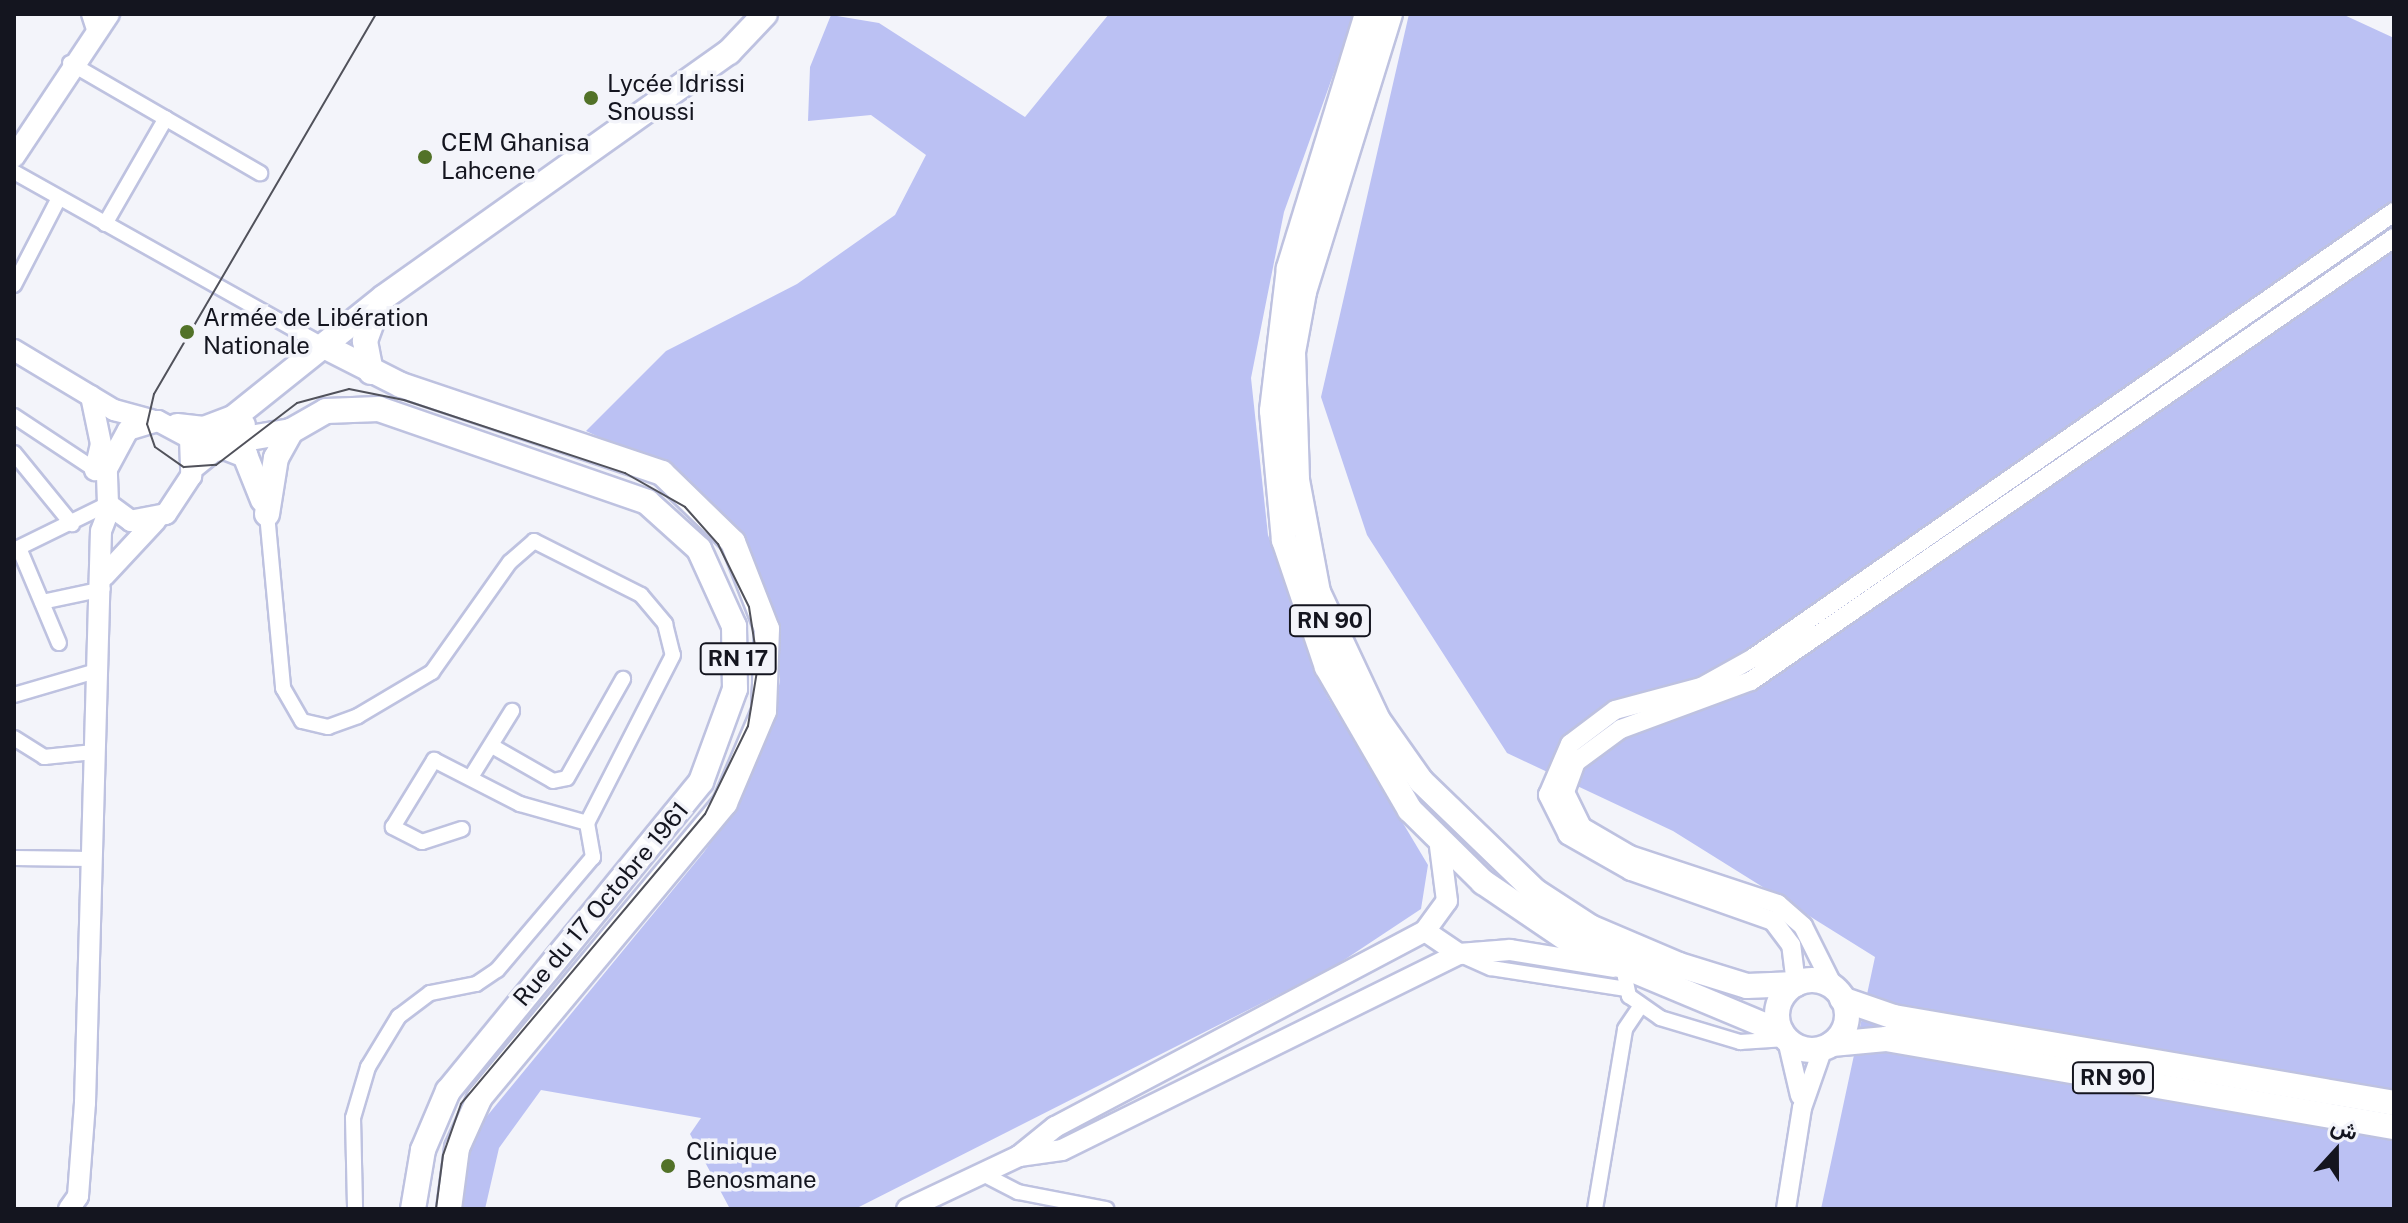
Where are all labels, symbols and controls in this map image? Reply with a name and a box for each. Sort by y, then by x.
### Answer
place label: Lycée Idrissi Snoussi [607,70,745,126]
marker: Lycée Idrissi Snoussi [582,89,600,107]
place label: CEM Ghanisa Lahcene [441,129,590,185]
marker: CEM Ghanisa Lahcene [416,148,434,166]
place label: Armée de Libération Nationale [203,304,429,360]
marker: Armée de Libération Nationale [178,323,196,341]
road number: RN 90 [1288,603,1372,639]
road number: RN 17 [698,641,778,677]
street label: Rue du 17 Octobre 1961 [507,796,695,1012]
road number: RN 90 [2071,1060,2155,1096]
north arrow [2296,1111,2376,1191]
text: ش [2328,1112,2362,1145]
place label: Clinique Benosmane [686,1138,817,1194]
marker: Clinique Benosmane [657,1155,679,1177]

